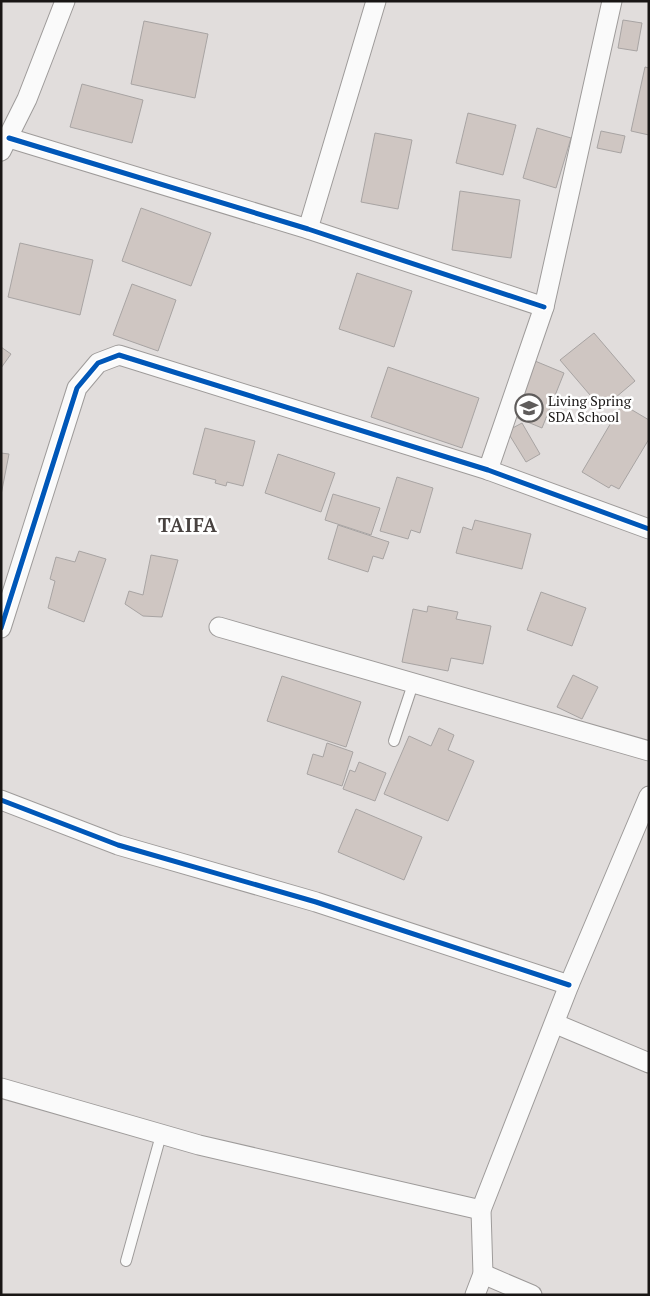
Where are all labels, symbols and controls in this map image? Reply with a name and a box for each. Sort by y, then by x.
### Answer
place label: Living Spring SDA School [548,391,632,426]
school or university icon: Living Spring SDA School [514,393,544,423]
district label: TAIFA [158,512,218,537]

